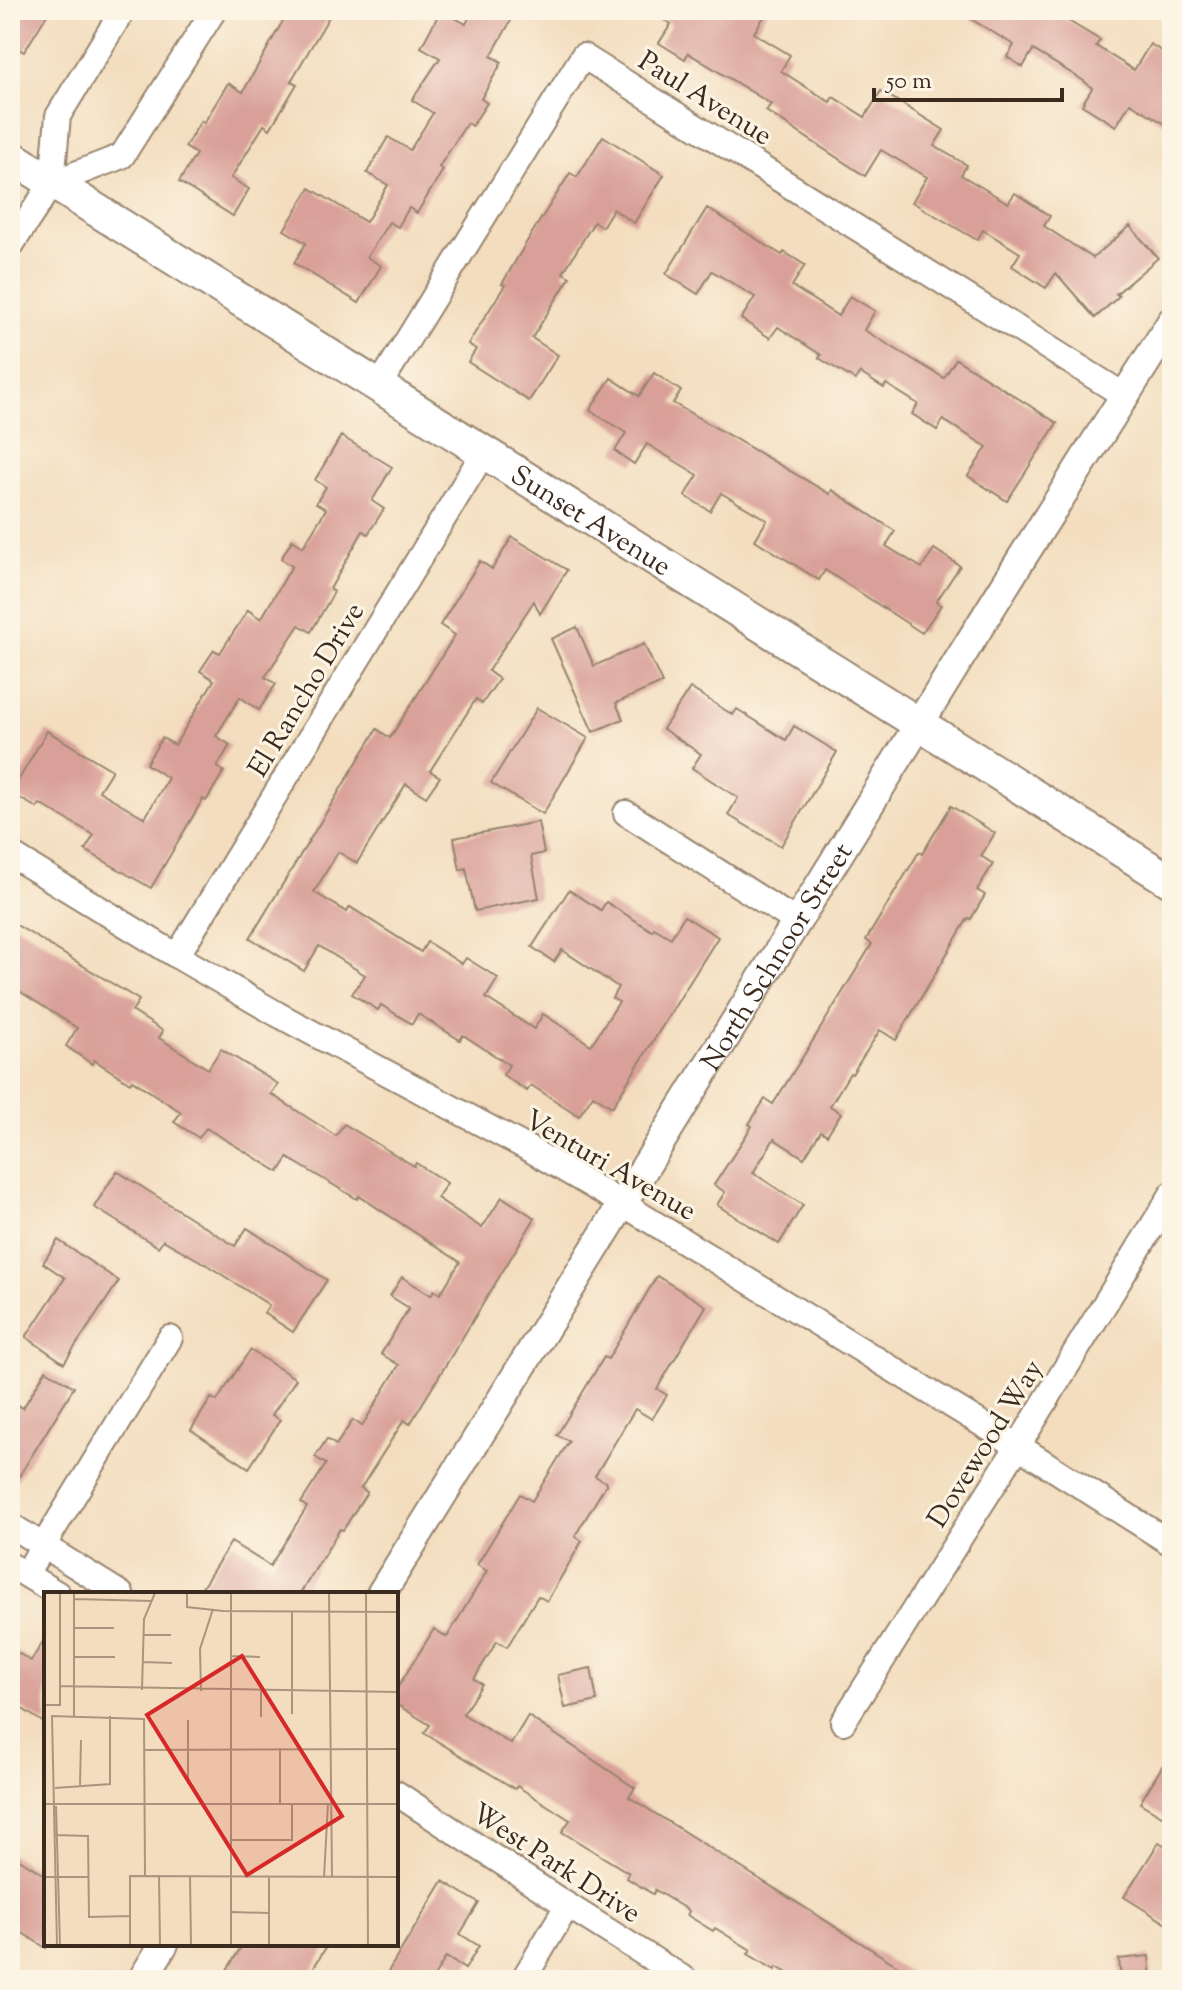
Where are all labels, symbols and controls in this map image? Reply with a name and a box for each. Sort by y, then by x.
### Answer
street label: Paul Avenue [630,42,779,157]
scale bar [874,52,1062,102]
text: 50 m [884,65,932,99]
street label: Sunset Avenue [502,457,678,587]
street label: El Rancho Drive [240,596,376,785]
street label: North Schnoor Street [692,836,864,1079]
street label: Venturi Avenue [516,1101,703,1232]
street label: Dovewood Way [919,1353,1054,1536]
inset map [44,1592,398,1946]
street label: West Park Drive [463,1795,648,1934]

